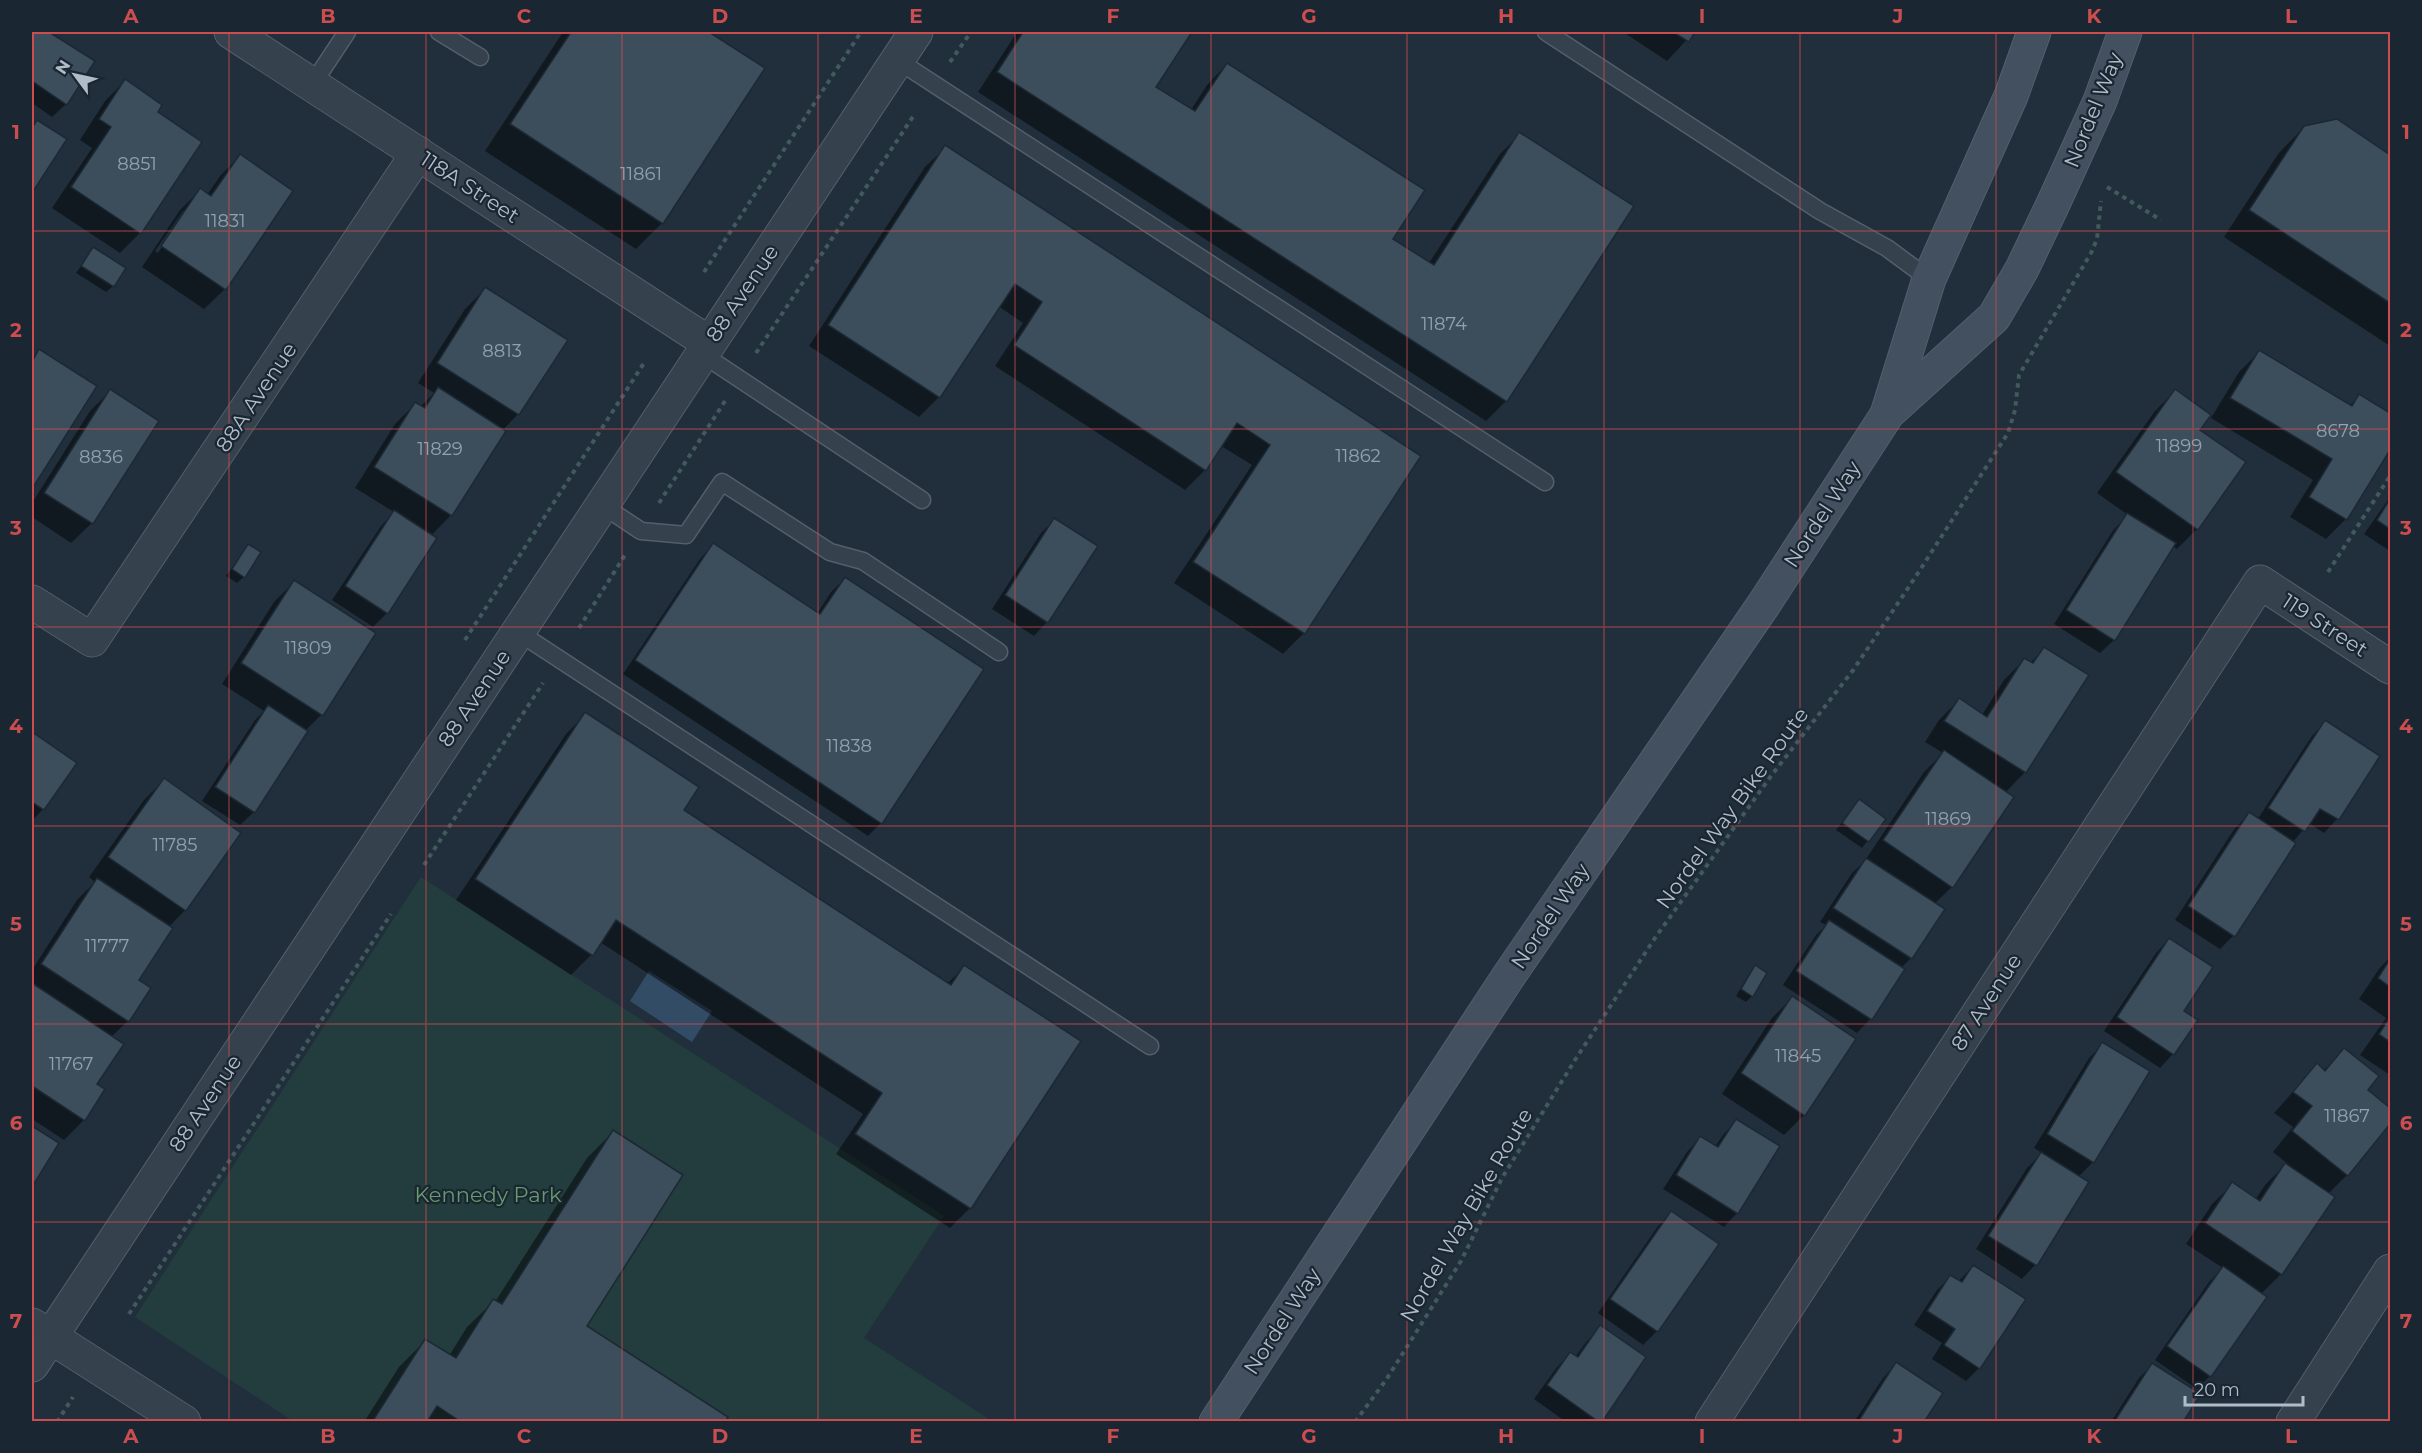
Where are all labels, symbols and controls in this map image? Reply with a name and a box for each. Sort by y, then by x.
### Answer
text: A [122,4,139,28]
text: B [320,4,336,28]
text: C [517,4,532,28]
text: D [712,4,728,28]
text: E [909,4,923,28]
text: F [1107,4,1120,28]
text: G [1301,4,1317,28]
text: H [1498,4,1514,28]
text: I [1699,4,1705,28]
text: J [1892,4,1903,28]
text: K [2087,4,2103,28]
text: L [2285,4,2297,28]
north arrow [45,45,105,105]
street label: Nordel Way [2059,48,2128,171]
text: N [51,57,74,78]
text: 1 [12,120,20,144]
text: 1 [2402,120,2410,144]
street label: 118A Street [416,146,524,228]
house number: 8851 [117,153,157,175]
house number: 11861 [620,163,662,185]
house number: 11831 [204,210,246,232]
street label: 88 Avenue [700,240,784,346]
house number: 11874 [1421,313,1467,335]
text: 2 [10,318,22,342]
text: 2 [2400,318,2412,342]
street label: 88A Avenue [210,338,302,456]
house number: 8813 [482,340,522,362]
house number: 8678 [2316,420,2360,442]
house number: 11899 [2156,435,2202,457]
house number: 11829 [417,438,463,460]
house number: 11862 [1335,445,1381,467]
house number: 8836 [79,446,123,468]
street label: Nordel Way [1778,456,1866,572]
text: 3 [9,516,22,540]
text: 3 [2399,516,2412,540]
street label: 119 Street [2278,588,2372,662]
house number: 11809 [284,637,332,659]
street label: 88 Avenue [432,645,516,751]
street label: Nordel Way Bike Route [1651,703,1813,913]
text: 4 [9,714,23,738]
text: 4 [2399,714,2413,738]
house number: 11838 [826,735,872,757]
house number: 11869 [1925,808,1971,830]
house number: 11785 [153,834,197,856]
street label: Nordel Way [1506,858,1595,974]
text: 5 [10,912,22,936]
text: 5 [2400,912,2412,936]
house number: 11777 [85,935,129,957]
street label: 87 Avenue [1945,949,2027,1055]
house number: 11845 [1775,1045,1821,1067]
street label: 88 Avenue [163,1050,247,1156]
house number: 11767 [49,1053,93,1075]
street label: Nordel Way Bike Route [1395,1104,1537,1326]
house number: 11867 [2324,1105,2370,1127]
text: 6 [10,1111,23,1135]
text: 6 [2400,1111,2413,1135]
park label: Kennedy Park [414,1182,562,1207]
street label: Nordel Way [1238,1263,1326,1379]
text: 7 [10,1309,22,1333]
text: 7 [2400,1309,2412,1333]
scale bar [2185,1369,2304,1407]
text: 20 m [2194,1379,2240,1401]
text: A [122,1424,139,1448]
text: B [320,1424,336,1448]
text: C [517,1424,532,1448]
text: D [712,1424,728,1448]
text: E [909,1424,923,1448]
text: F [1107,1424,1120,1448]
text: G [1301,1424,1317,1448]
text: H [1498,1424,1514,1448]
text: I [1699,1424,1705,1448]
text: J [1892,1424,1903,1448]
text: K [2087,1424,2103,1448]
text: L [2285,1424,2297,1448]

